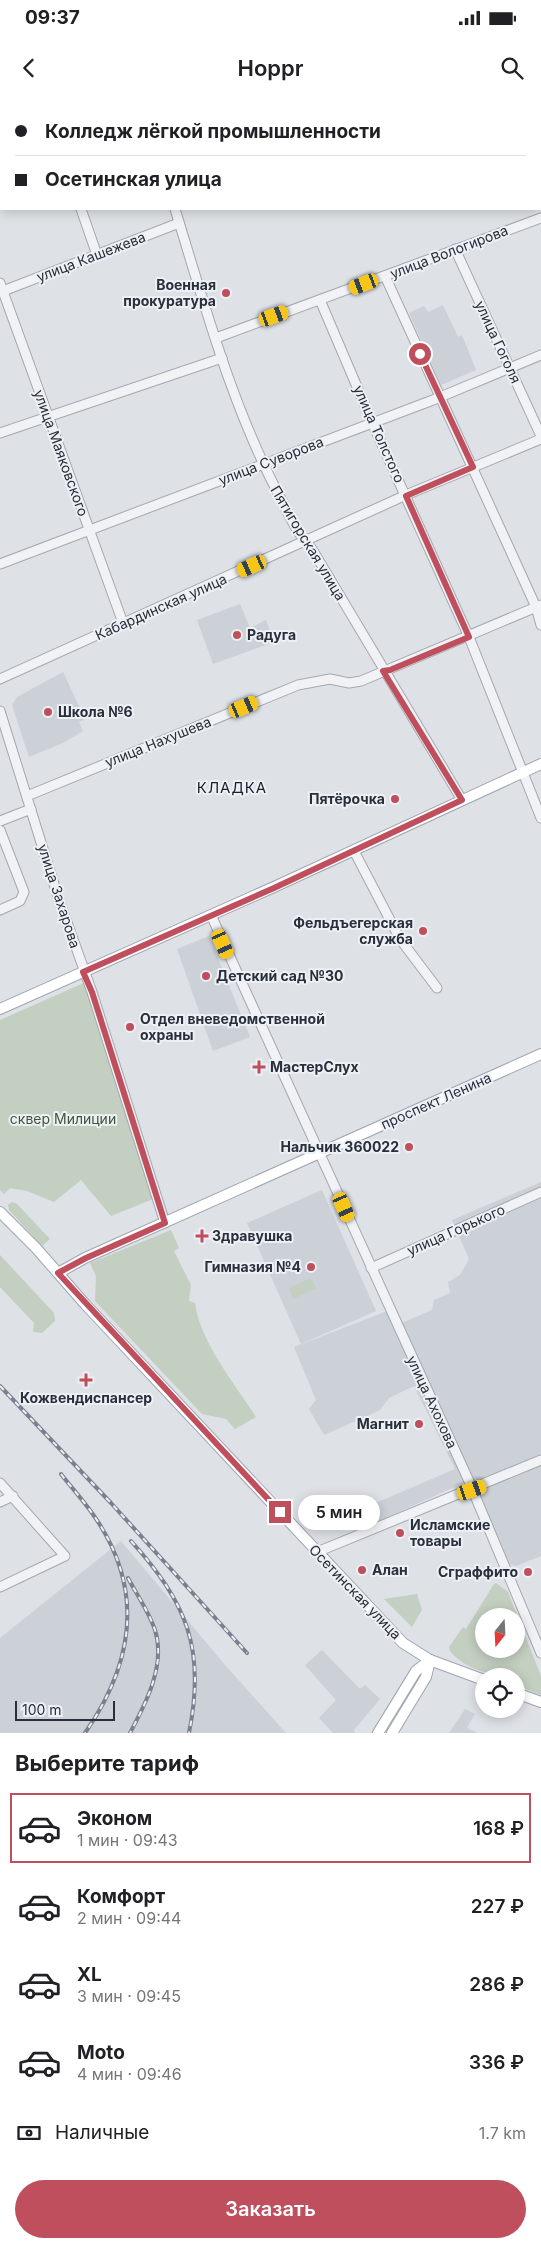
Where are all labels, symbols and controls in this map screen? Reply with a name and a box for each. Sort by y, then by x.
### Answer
text: 09:37 [25,6,80,29]
icon: back [15,54,43,82]
icon: search [498,54,526,82]
text: Hoppr [238,55,304,81]
text: Колледж лёгкой промышленности [45,120,381,143]
text: Осетинская улица [45,168,222,191]
street label: улица Вологирова [387,221,510,282]
street label: улица Кашежева [34,228,148,285]
car [347,272,380,296]
place label: Военная прокуратура [123,276,216,309]
marker: Военная прокуратура [220,287,232,299]
street label: улица Гоголя [472,298,525,386]
car [257,304,290,328]
route start [409,343,431,365]
street label: улица Толстого [350,382,409,485]
street label: улица Маяковского [31,387,92,518]
street label: улица Суворова [216,433,326,488]
street label: Пятигорская улица [267,482,349,603]
car [235,553,268,579]
street label: Кабардинская улица [92,570,229,643]
place label: Радуга [247,626,296,643]
marker: Радуга [231,629,243,641]
car [227,694,260,720]
place label: Школа №6 [58,703,133,720]
marker: Школа №6 [42,706,54,718]
street label: улица Нахушева [102,712,213,771]
district label: КЛАДКА [197,778,267,797]
place label: Пятёрочка [309,790,385,807]
marker: Пятёрочка [389,793,401,805]
street label: улица Захарова [35,842,84,950]
place label: Фельдъегерская служба [293,914,413,947]
marker: Фельдъегерская служба [417,925,429,937]
car [210,927,235,961]
place label: Детский сад №30 [216,967,344,984]
marker: Детский сад №30 [200,970,212,982]
place label: Отдел вневедомственной охраны [140,1010,325,1043]
marker: Отдел вневедомственной охраны [124,1021,136,1033]
place label: МастерСлух [270,1058,359,1075]
marker: МастерСлух [252,1060,266,1074]
street label: проспект Ленина [378,1069,494,1133]
park label: сквер Милиции [10,1110,116,1127]
place label: Нальчик 360022 [280,1138,399,1155]
marker: Нальчик 360022 [403,1141,415,1153]
car [331,1190,356,1224]
street label: улица Горького [404,1200,507,1259]
place label: Здравушка [212,1227,292,1244]
marker: Здравушка [196,1230,208,1242]
place label: Гимназия №4 [204,1258,301,1275]
marker: Гимназия №4 [305,1261,317,1273]
street label: улица Ахохова [404,1353,461,1451]
marker: Кожвендиспансер [79,1373,93,1387]
place label: Кожвендиспансер [20,1389,152,1406]
place label: Магнит [357,1415,409,1432]
marker: Магнит [413,1418,425,1430]
car [455,1478,488,1502]
callout: 5 мин [298,1494,380,1530]
route end [269,1501,291,1523]
text: 5 мин [316,1502,362,1522]
place label: Исламские товары [410,1516,490,1549]
marker: Исламские товары [394,1527,406,1539]
street label: Осетинская улица [306,1541,405,1643]
place label: Алан [372,1561,408,1578]
place label: Сграффито [438,1563,518,1580]
marker: Алан [356,1564,368,1576]
marker: Сграффито [522,1566,534,1578]
north arrow [475,1608,525,1658]
map controls [475,1608,525,1718]
button: locate [475,1668,525,1718]
scale bar [15,1698,115,1721]
text: 100 m [22,1701,62,1718]
text: Выберите тариф [15,1750,199,1776]
icon: car [17,1806,62,1851]
text: Эконом [77,1807,152,1830]
text: 168 ₽ [473,1817,524,1840]
text: 1 мин · 09:43 [77,1830,178,1850]
icon: car [17,1884,62,1929]
text: Комфорт [77,1885,165,1908]
text: 227 ₽ [471,1895,524,1918]
text: 2 мин · 09:44 [77,1908,181,1928]
icon: car [17,1962,62,2007]
text: XL [77,1963,102,1986]
text: 286 ₽ [469,1973,524,1996]
text: 3 мин · 09:45 [77,1986,181,2006]
icon: car [17,2040,62,2085]
text: Moto [77,2041,125,2064]
text: 336 ₽ [469,2051,524,2074]
text: 4 мин · 09:46 [77,2064,182,2084]
icon: cash [15,2119,43,2147]
text: Наличные [55,2121,149,2144]
text: 1.7 km [479,2123,526,2143]
button: Заказать [15,2180,526,2238]

